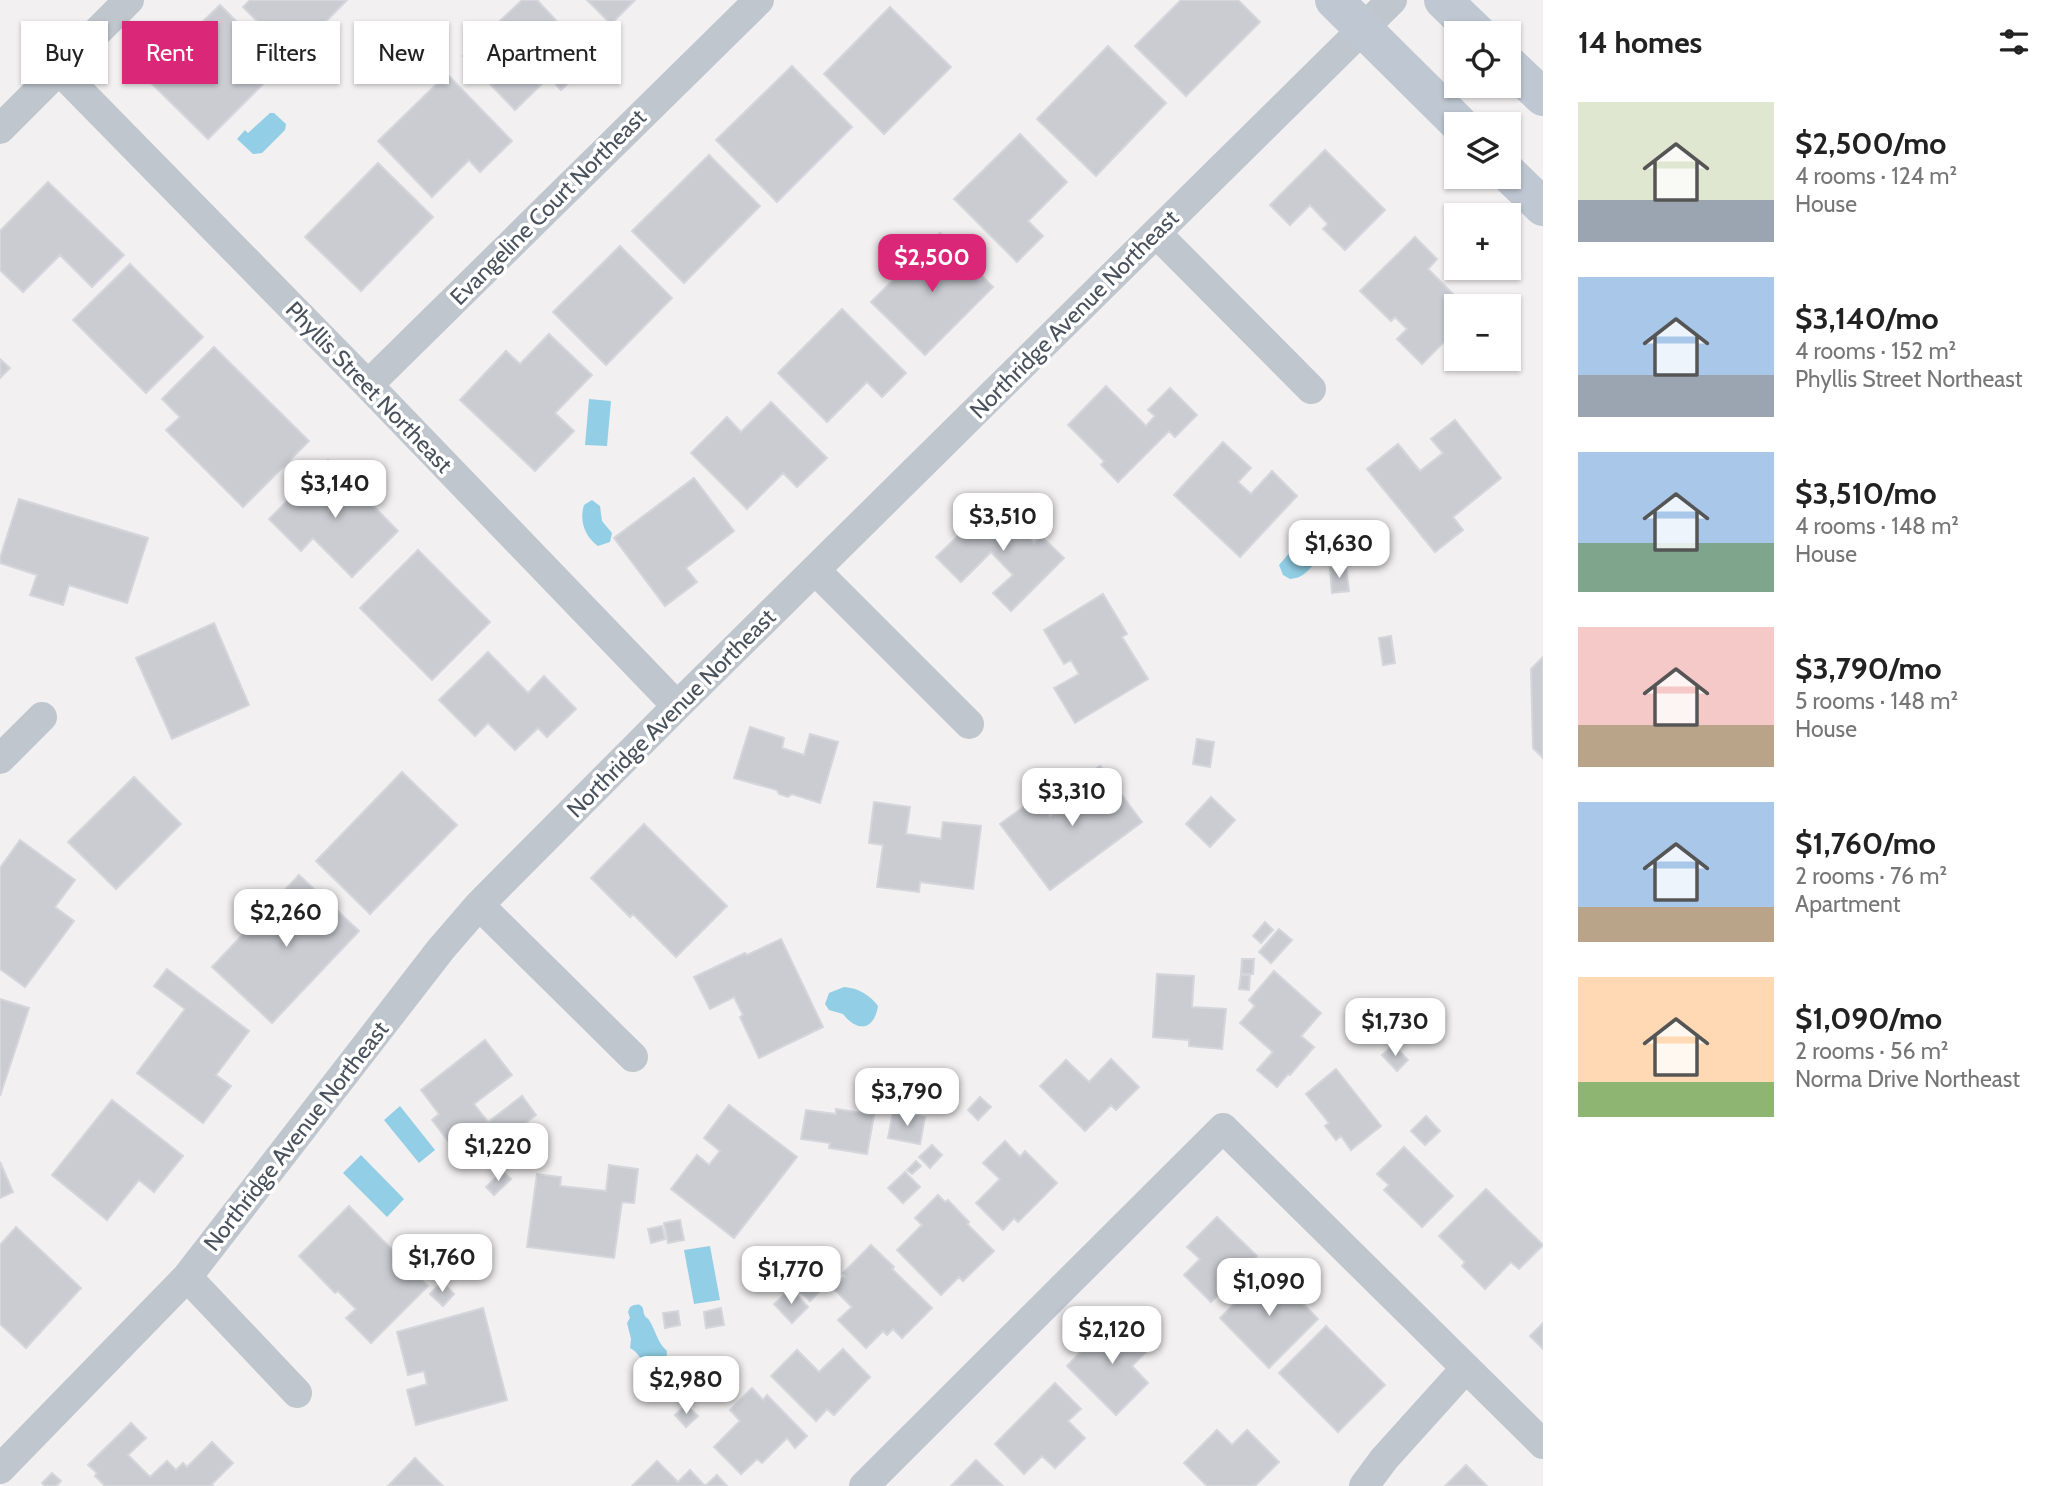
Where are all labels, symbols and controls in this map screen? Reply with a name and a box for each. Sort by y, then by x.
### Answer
chip: Buy [21,21,108,84]
chip: Rent [122,21,218,84]
chip: Filters [232,21,340,84]
chip: New [354,21,449,84]
chip: Apartment [463,21,621,84]
map controls [1444,21,1521,371]
button: locate [1444,21,1521,98]
icon: filters [1995,23,2033,61]
text: 14 homes [1578,24,1702,61]
street label: Evangeline Court Northeast [444,103,652,311]
button: layers [1444,112,1521,189]
text: $2,500/mo [1795,125,1946,162]
icon: home [1634,130,1718,214]
text: 4 rooms · 124 m² [1795,162,1957,190]
text: House [1795,190,1857,218]
button: + [1444,203,1521,280]
street label: Northridge Avenue Northeast [964,204,1184,424]
pin: $2,500 [875,234,989,294]
text: $2,500 [894,243,970,271]
button: − [1444,294,1521,371]
street label: Phyllis Street Northeast [280,295,458,479]
text: $3,140/mo [1795,300,1939,337]
icon: home [1634,305,1718,389]
text: 4 rooms · 152 m² [1795,337,1956,365]
text: Phyllis Street Northeast [1795,365,2023,393]
pin: $3,140 [278,461,392,520]
text: $3,140 [300,469,370,497]
text: $3,510/mo [1795,475,1937,512]
icon: home [1634,480,1718,564]
pin: $3,510 [946,494,1060,553]
text: $3,510 [969,502,1037,530]
text: 4 rooms · 148 m² [1795,512,1959,540]
pin: $1,630 [1282,520,1396,580]
text: $1,630 [1305,529,1373,557]
text: House [1795,540,1857,568]
street label: Northridge Avenue Northeast [561,603,781,823]
text: $3,790/mo [1795,650,1942,687]
icon: home [1634,655,1718,739]
text: 5 rooms · 148 m² [1795,687,1958,715]
text: House [1795,715,1857,743]
pin: $3,310 [1015,768,1129,828]
text: $3,310 [1038,777,1106,805]
text: $1,760/mo [1795,825,1936,862]
icon: home [1634,830,1718,914]
text: 2 rooms · 76 m² [1795,862,1947,890]
pin: $2,260 [229,890,343,949]
text: Apartment [1795,890,1900,918]
text: $2,260 [250,898,322,926]
pin: $1,730 [1338,998,1452,1058]
text: $1,090/mo [1795,1000,1942,1037]
icon: home [1634,1005,1718,1089]
text: $1,730 [1361,1007,1429,1035]
street label: Northridge Avenue Northeast [198,1015,394,1256]
text: 2 rooms · 56 m² [1795,1037,1949,1065]
text: Norma Drive Northeast [1795,1065,2020,1093]
pin: $3,790 [850,1068,964,1128]
text: $3,790 [871,1077,943,1105]
pin: $1,220 [441,1124,555,1183]
text: $1,220 [464,1132,532,1160]
pin: $1,760 [385,1234,499,1294]
text: $1,760 [408,1243,476,1271]
pin: $1,770 [734,1246,848,1306]
text: $1,770 [758,1255,824,1283]
pin: $1,090 [1212,1258,1326,1318]
text: $1,090 [1233,1267,1305,1295]
pin: $2,120 [1055,1306,1169,1366]
text: $2,120 [1078,1315,1146,1343]
pin: $2,980 [629,1356,743,1416]
text: $2,980 [649,1365,723,1393]

